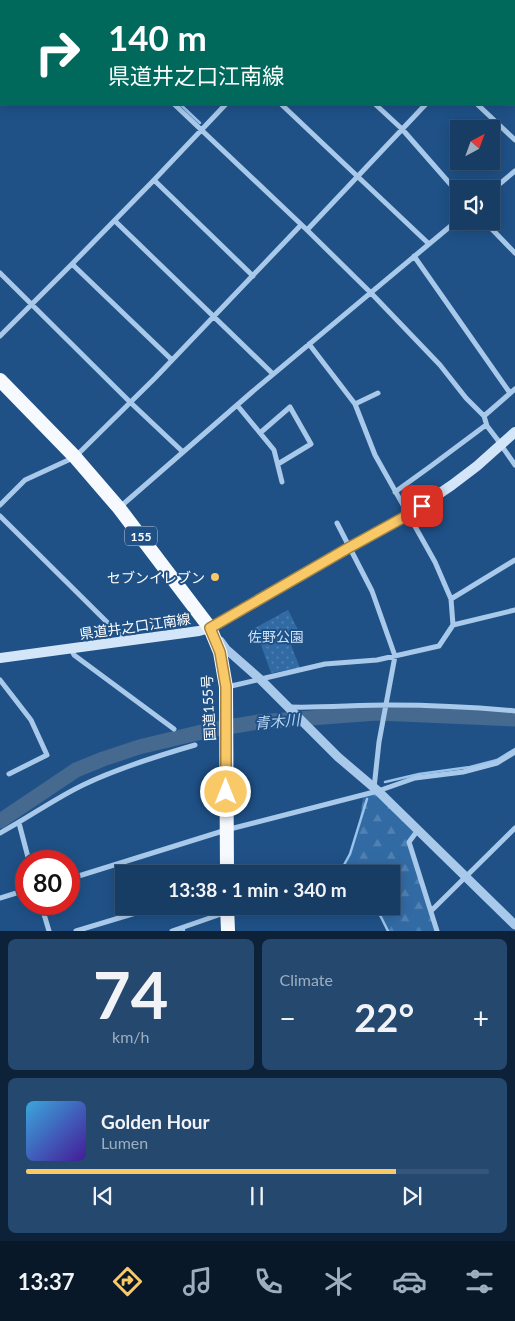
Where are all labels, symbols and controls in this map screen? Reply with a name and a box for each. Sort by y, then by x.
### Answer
text: 140 m [108,16,207,58]
icon: right [25,20,90,85]
text: 県道井之口江南線 [108,62,284,89]
north arrow [450,120,500,170]
map controls [450,120,500,230]
button: sound [450,180,500,230]
pin [401,485,443,527]
icon: arrive [408,492,436,520]
road number: 155 [125,526,157,546]
place label: セブンイレブン [107,569,205,586]
marker: セブンイレブン [209,571,221,583]
street label: 県道井之口江南線 [78,610,192,642]
park label: 佐野公園 [248,628,304,645]
street label: 国道155号 [198,674,218,742]
water label: 青木川 [254,710,302,732]
position arrow [199,765,251,817]
speed limit sign: 80 [15,850,80,915]
text: 13:38 · 1 min · 340 m [168,878,347,901]
text: 74 [93,955,168,1033]
text: Climate [280,970,333,989]
text: 22° [354,994,414,1040]
text: − [280,1001,296,1035]
text: + [473,1001,489,1035]
text: km/h [112,1027,149,1046]
text: Golden Hour [101,1110,210,1133]
text: Lumen [101,1133,148,1152]
icon: previous [89,1182,117,1210]
icon: pause [243,1182,271,1210]
icon: next [398,1182,426,1210]
icon: directions [110,1264,145,1299]
icon: music [180,1264,215,1299]
icon: phone [251,1264,286,1299]
icon: climate [321,1264,356,1299]
icon: car [392,1264,427,1299]
icon: filters [462,1264,497,1299]
text: 13:37 [18,1268,74,1295]

